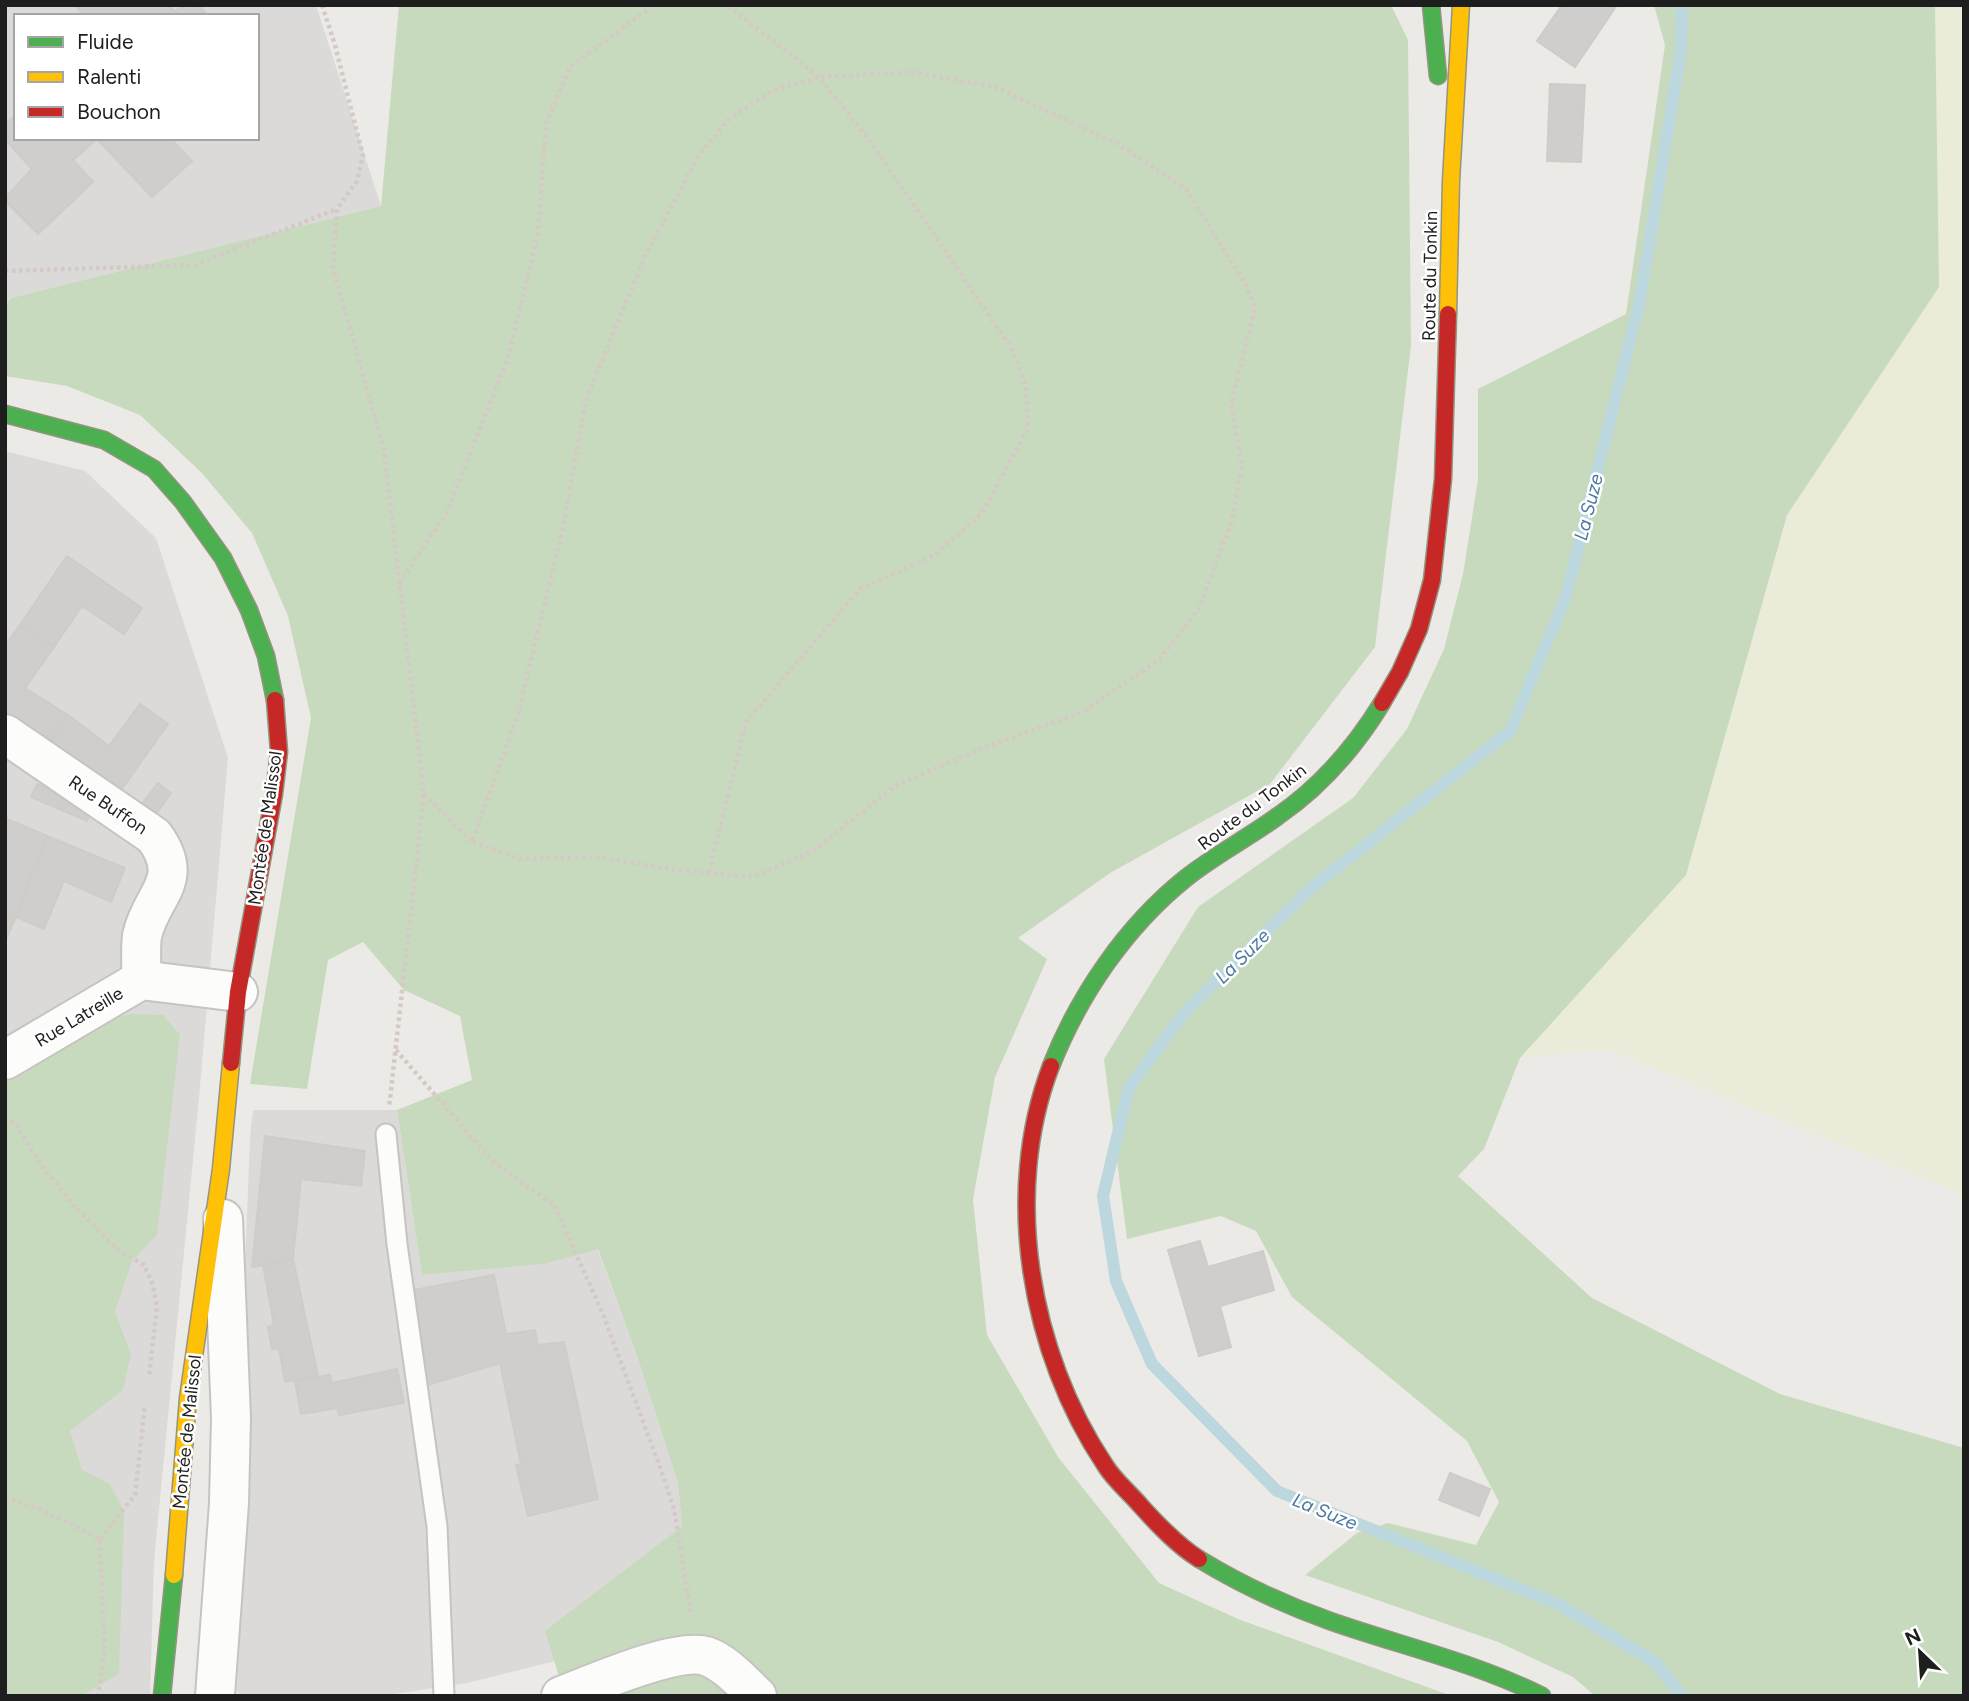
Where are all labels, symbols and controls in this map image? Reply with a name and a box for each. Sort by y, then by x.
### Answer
legend [14,14,259,140]
text: Fluide [77,29,133,54]
text: Ralenti [77,64,141,89]
text: Bouchon [77,99,161,124]
street label: Route du Tonkin [1418,211,1442,341]
water label: La Suze [1569,471,1608,543]
street label: Montée de Malissol [243,750,287,906]
street label: Route du Tonkin [1193,759,1311,855]
street label: Rue Buffon [64,771,152,839]
water label: La Suze [1210,924,1275,988]
street label: Rue Latreille [31,982,127,1052]
street label: Montée de Malissol [168,1354,206,1510]
water label: La Suze [1289,1488,1361,1535]
north arrow [1885,1617,1955,1687]
text: N [1902,1624,1925,1651]

